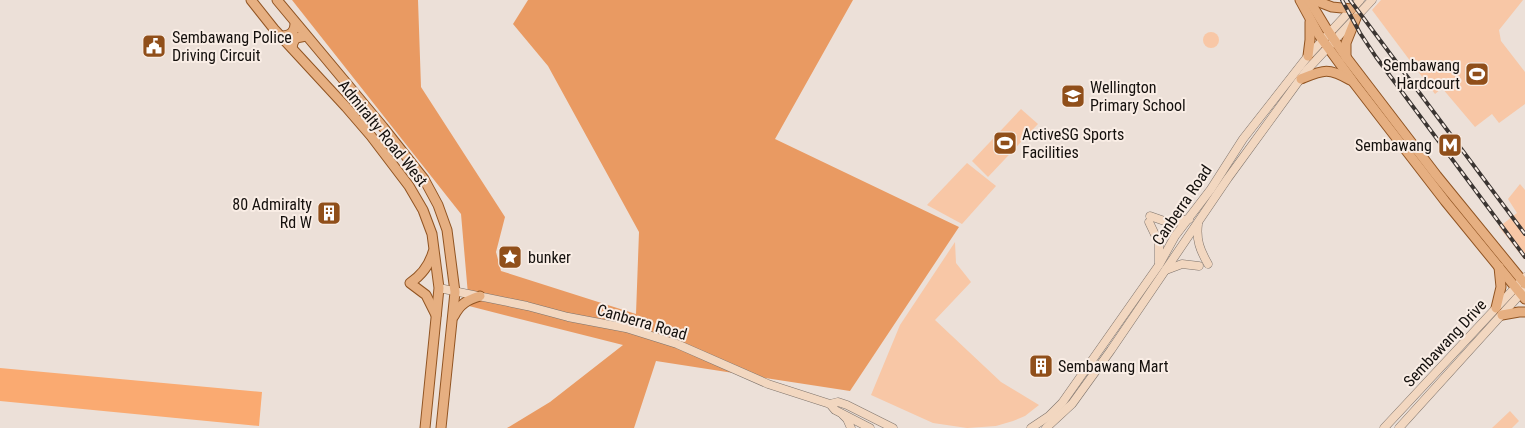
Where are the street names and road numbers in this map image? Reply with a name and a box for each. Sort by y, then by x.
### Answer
street label: Admiralty Road West [334,76,432,190]
street label: Canberra Road [1148,161,1216,249]
street label: Sembawang Drive [1400,295,1490,391]
street label: Canberra Road [595,300,689,344]

